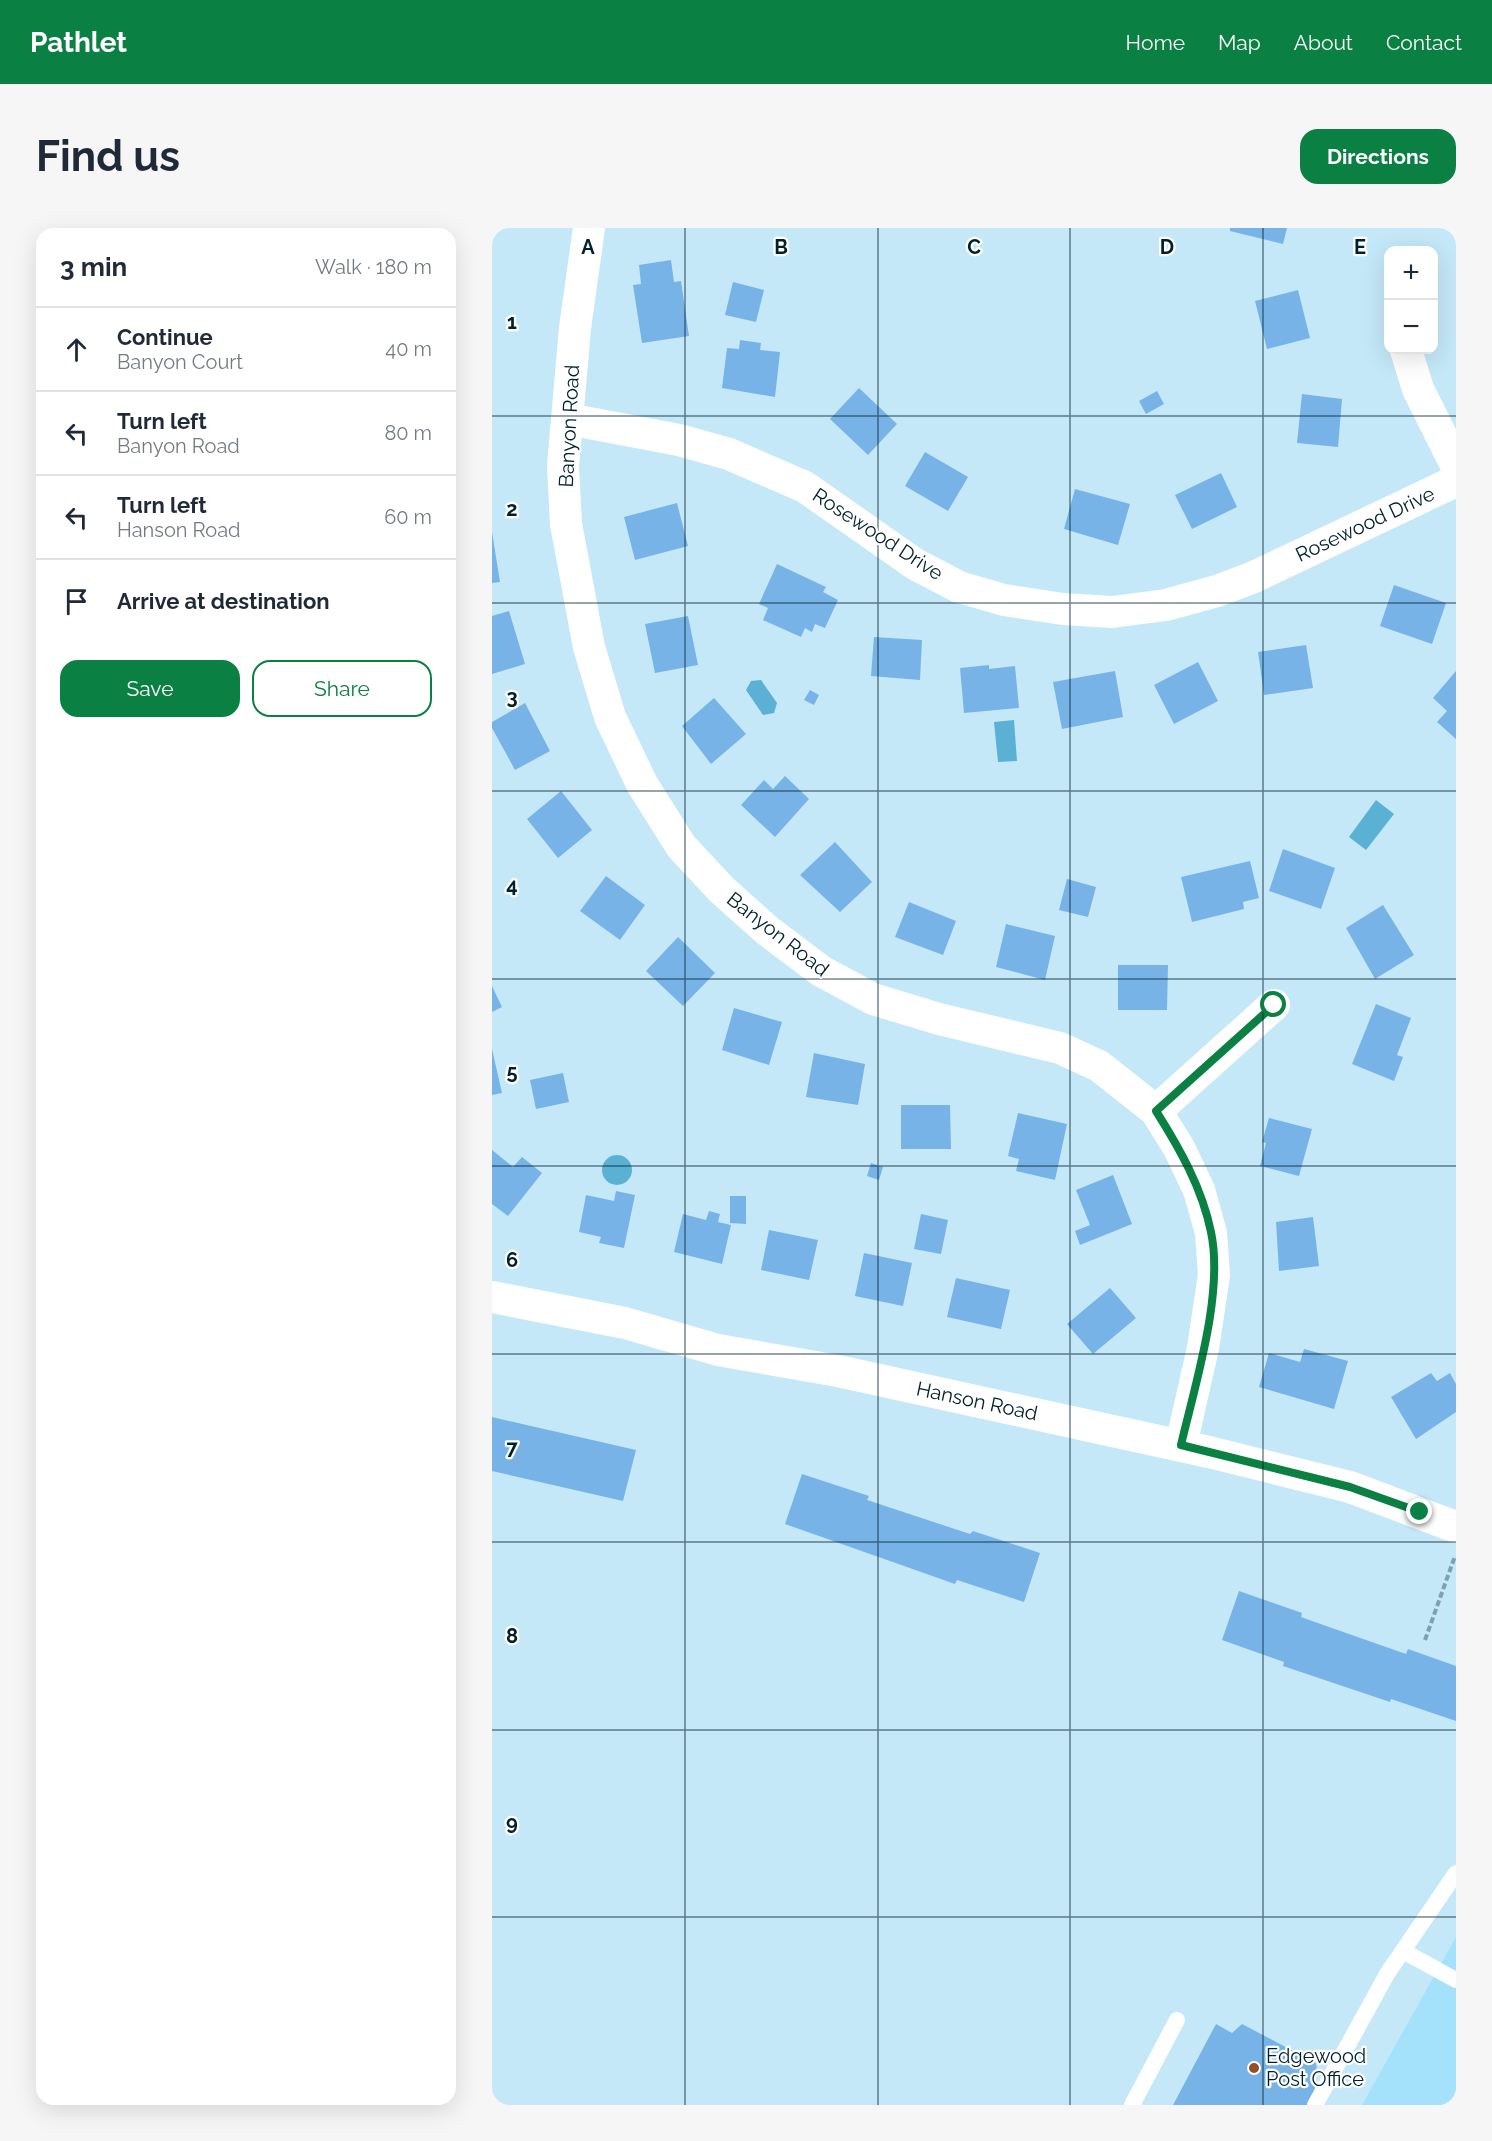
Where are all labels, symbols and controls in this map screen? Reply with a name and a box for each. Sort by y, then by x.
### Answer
text: Pathlet [30,26,127,59]
text: Home [1126,30,1185,55]
text: Map [1218,30,1261,55]
text: About [1294,30,1353,55]
text: Contact [1386,30,1462,55]
button: Directions [1300,129,1456,184]
text: Find us [36,132,180,181]
text: A [581,235,595,259]
text: B [774,235,788,259]
text: C [967,235,981,259]
text: D [1160,235,1174,259]
text: E [1354,235,1366,259]
map controls [1384,246,1438,354]
button: + [1384,246,1438,300]
text: 3 min [60,252,127,282]
text: Walk · 180 m [315,255,432,279]
button: − [1384,300,1438,354]
text: 1 [507,310,517,334]
text: Continue [117,324,213,350]
icon: ahead [60,333,93,366]
text: 40 m [385,337,432,361]
text: Banyon Court [117,350,243,374]
street label: Banyon Road [554,364,584,488]
text: Turn left [117,408,207,434]
icon: left [60,417,93,450]
text: 80 m [384,421,432,445]
text: Banyon Road [117,434,240,458]
street label: Rosewood Drive [1292,481,1439,567]
street label: Rosewood Drive [808,483,948,585]
text: Turn left [117,492,207,518]
text: 2 [506,497,518,521]
icon: left [60,501,93,534]
text: 60 m [384,505,432,529]
text: Hanson Road [117,518,241,542]
icon: arrive [60,585,93,618]
text: Arrive at destination [117,588,330,614]
button: Save [60,660,240,717]
button: Share [252,660,432,717]
text: 3 [506,685,518,709]
text: 4 [506,873,518,897]
street label: Banyon Road [722,887,834,981]
route start [1260,991,1286,1017]
text: 5 [506,1060,518,1084]
text: 6 [506,1248,518,1272]
street label: Hanson Road [914,1376,1040,1426]
text: 7 [506,1436,518,1460]
route end [1406,1498,1432,1524]
text: 8 [506,1624,518,1648]
text: 9 [506,1811,518,1835]
place label: Edgewood Post Office [1266,2044,1366,2091]
marker: Edgewood Post Office [1247,2061,1261,2075]

